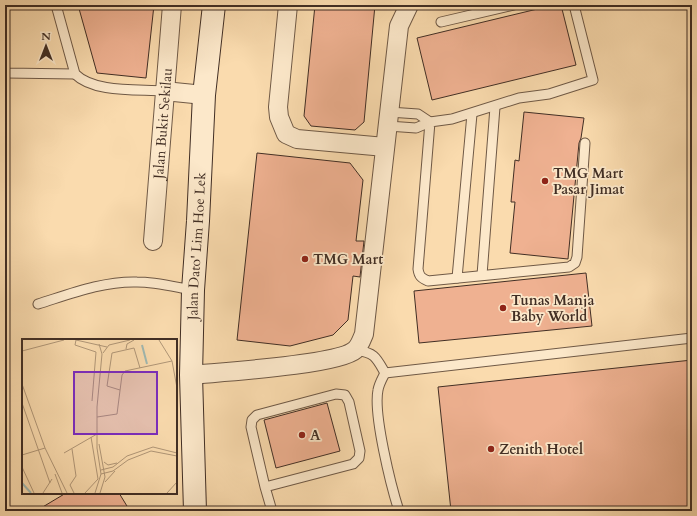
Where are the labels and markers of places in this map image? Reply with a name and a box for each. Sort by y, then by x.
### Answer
place label: TMG Mart Pasar Jimat [553,164,624,199]
marker: TMG Mart Pasar Jimat [540,176,550,186]
place label: TMG Mart [313,250,383,269]
marker: TMG Mart [300,254,310,264]
place label: Tunas Manja Baby World [511,291,595,326]
marker: Tunas Manja Baby World [498,303,508,313]
place label: A [310,426,321,445]
marker: A [297,430,307,440]
place label: Zenith Hotel [499,440,583,459]
marker: Zenith Hotel [486,444,496,454]

